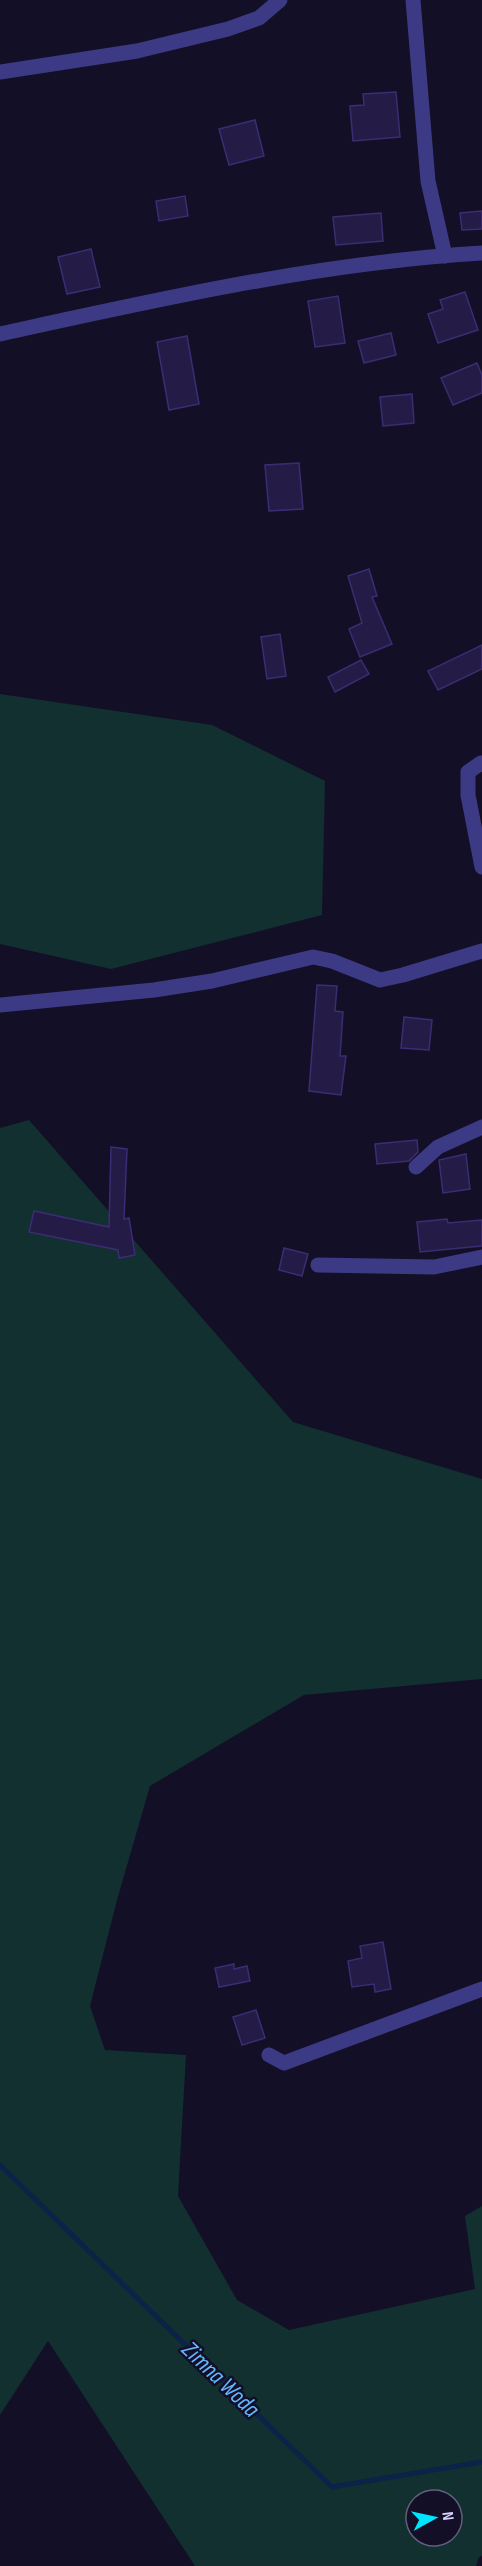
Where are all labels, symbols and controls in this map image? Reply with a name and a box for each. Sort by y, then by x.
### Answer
water label: Zimna Woda [175,2335,266,2424]
north arrow [404,2488,464,2548]
text: N [437,2511,457,2522]

